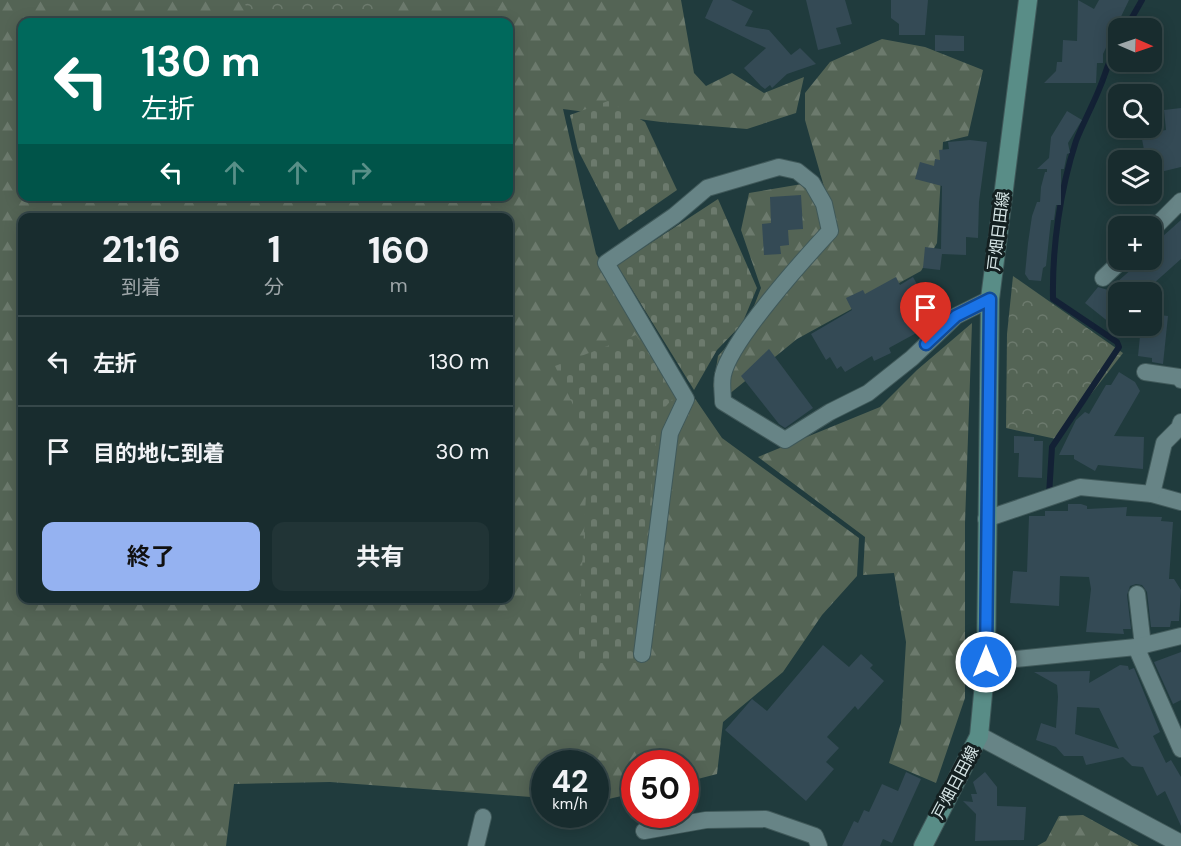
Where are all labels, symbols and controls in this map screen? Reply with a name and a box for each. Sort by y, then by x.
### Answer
north arrow [1108,18,1162,72]
map controls [1108,18,1162,336]
text: 130 m [141,34,261,89]
icon: left [42,42,120,120]
button: search [1108,84,1162,138]
text: 左折 [141,91,195,126]
button: layers [1108,150,1162,204]
icon: left [155,156,188,189]
icon: ahead [218,156,251,189]
icon: ahead [281,156,314,189]
icon: right [344,156,377,189]
street label: 戸畑日田線 [983,190,1014,272]
button: + [1108,216,1162,270]
text: 21:16 [102,226,181,273]
text: 1 [268,226,281,273]
text: 160 [368,227,429,274]
text: m [390,272,408,298]
text: 到着 [121,274,161,300]
text: 分 [264,274,284,300]
pin [900,282,951,344]
button: − [1108,282,1162,336]
icon: arrive [909,291,942,324]
icon: left [42,345,75,378]
text: 130 m [429,347,489,376]
text: 左折 [93,349,137,378]
icon: arrive [42,435,75,468]
text: 30 m [435,437,489,466]
text: 目的地に到着 [93,439,225,468]
button: 終了 [42,522,260,591]
button: 共有 [272,522,489,591]
position arrow [954,630,1018,694]
street label: 戸畑日田線 [927,742,983,822]
speed limit sign: 50 [621,750,699,828]
text: 42 [552,762,588,801]
text: km/h [552,794,588,814]

